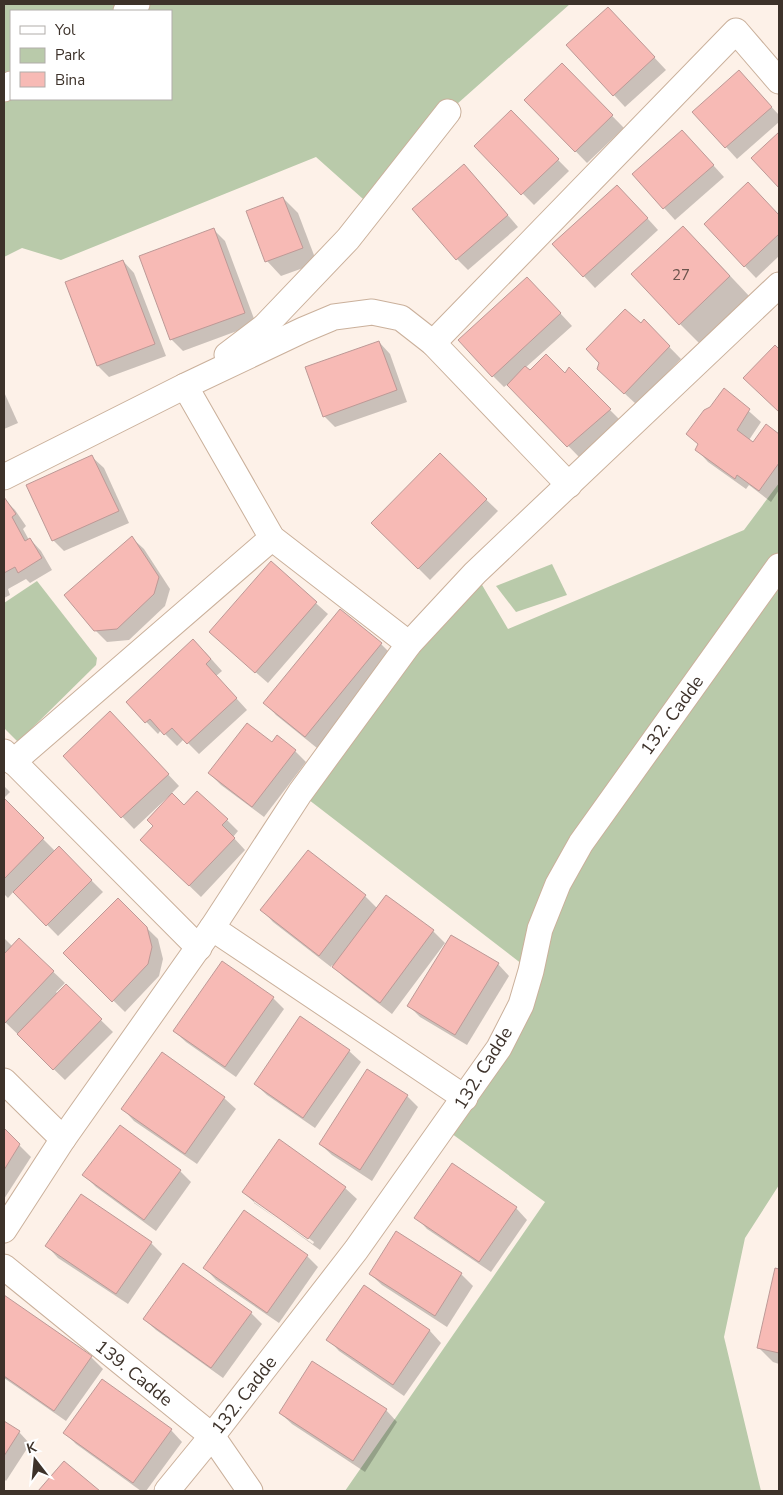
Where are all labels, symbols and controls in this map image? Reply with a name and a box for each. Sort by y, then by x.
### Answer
legend [10,10,172,100]
text: Yol [54,20,76,40]
text: Park [55,45,85,65]
text: Bina [55,70,85,90]
house number: 27 [672,265,690,285]
street label: 132. Cadde [635,670,709,760]
street label: 132. Cadde [448,1022,518,1114]
street label: 139. Cadde [90,1334,178,1412]
street label: 132. Cadde [206,1351,282,1439]
north arrow [10,1435,60,1485]
text: K [24,1437,39,1458]

